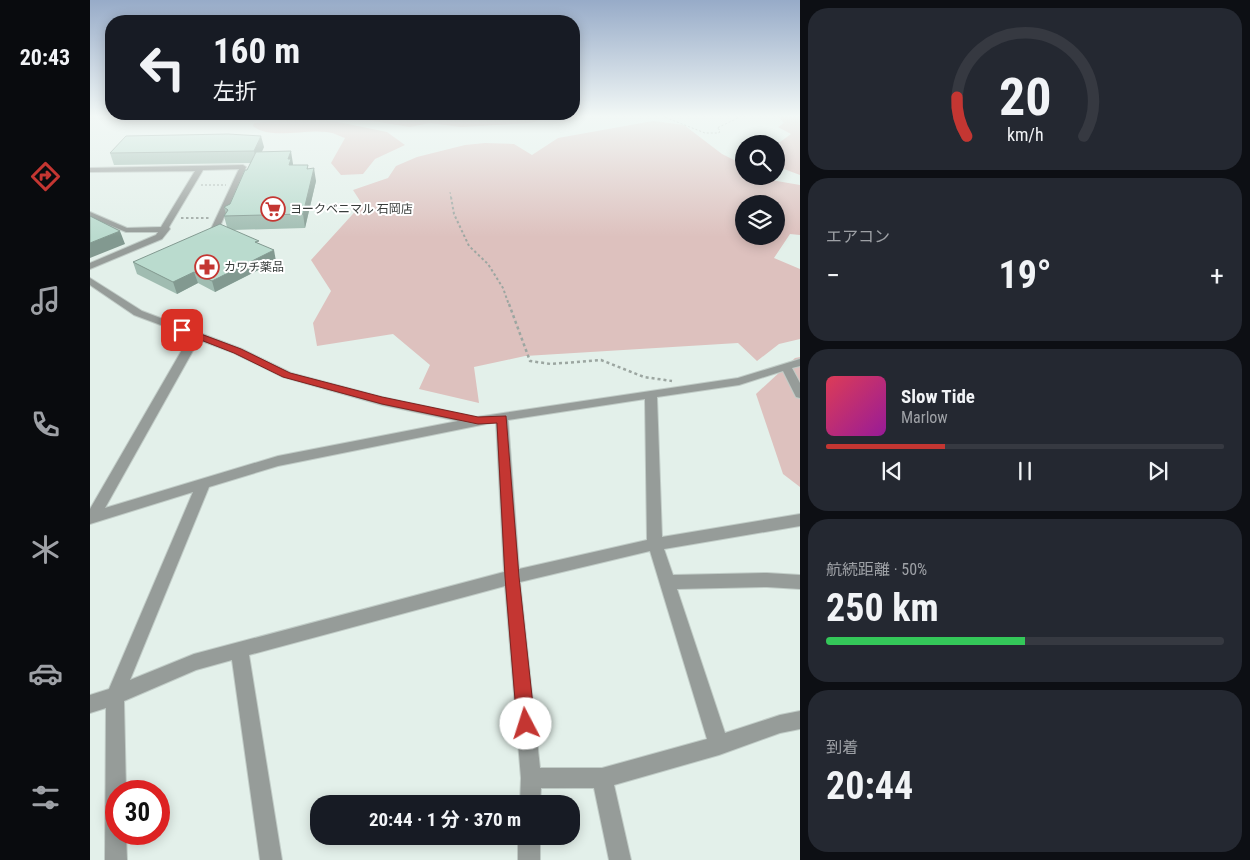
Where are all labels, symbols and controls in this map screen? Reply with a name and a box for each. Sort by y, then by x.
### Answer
text: 160 m [213,31,300,72]
icon: left [130,35,195,100]
text: 20:43 [20,45,70,70]
text: 20 [999,67,1051,128]
text: 左折 [213,79,257,104]
text: km/h [1007,124,1043,145]
map controls [735,135,785,245]
button: search [735,135,785,185]
icon: directions [28,159,63,194]
button: layers [735,195,785,245]
supermarket icon: ヨークベニマル 石岡店 [260,196,286,222]
place label: ヨークベニマル 石岡店 [290,202,413,216]
text: エアコン [826,227,890,246]
text: 19° [998,253,1052,297]
pharmacy icon: カワチ薬品 [194,254,220,280]
text: − [826,259,840,292]
text: + [1210,259,1224,292]
place label: カワチ薬品 [224,260,284,274]
icon: music [28,283,63,318]
pin [161,309,203,351]
icon: arrive [168,316,196,344]
text: Slow Tide [901,385,975,408]
icon: phone [28,407,63,442]
text: Marlow [901,408,948,427]
icon: previous [878,457,906,485]
icon: pause [1011,457,1039,485]
icon: next [1144,457,1172,485]
icon: climate [28,532,63,567]
text: 航続距離 · 50% [826,560,927,579]
text: 250 km [826,586,939,630]
icon: car [28,656,63,691]
position arrow [499,697,551,749]
text: 到着 [826,738,858,757]
text: 20:44 [826,764,913,808]
icon: filters [28,780,63,815]
speed limit sign: 30 [105,780,170,845]
text: 20:44 · 1 分 · 370 m [369,808,521,831]

